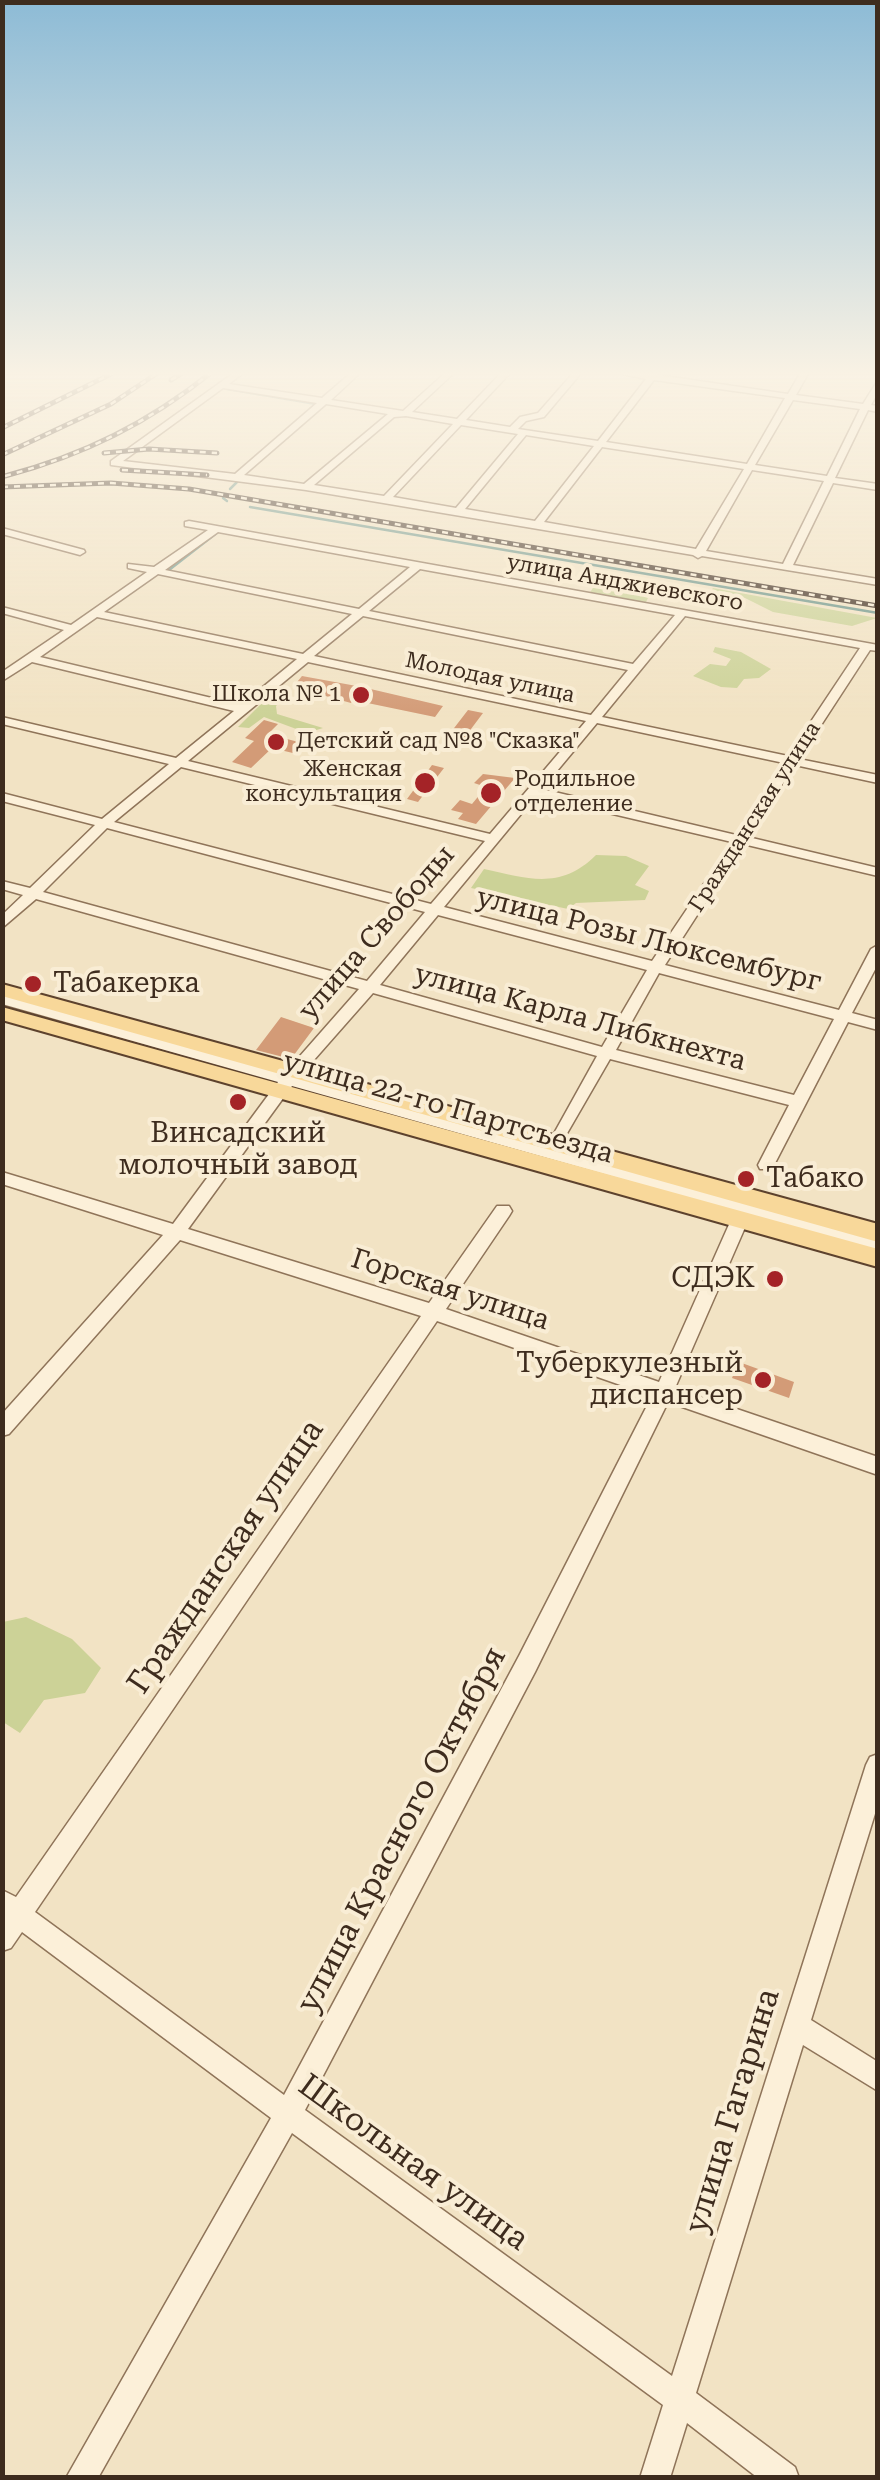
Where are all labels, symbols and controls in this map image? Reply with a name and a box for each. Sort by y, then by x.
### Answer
street label: улица Анджиевского [505,549,745,617]
street label: Молодая улица [403,647,577,709]
place label: Школа № 1 [212,682,341,708]
marker: Школа № 1 [350,684,372,706]
street label: Гражданская улица [684,717,826,917]
place label: Детский сад №8 "Сказка" [296,729,580,755]
marker: Детский сад №8 "Сказка" [265,731,287,753]
place label: Женская консультация [245,757,402,808]
place label: Родильное отделение [514,767,635,818]
marker: Женская консультация [412,770,438,796]
marker: Родильное отделение [478,780,504,806]
street label: улица Свободы [292,839,462,1027]
street label: улица Розы Люксембург [473,881,825,999]
street label: улица Карла Либкнехта [411,958,749,1078]
place label: Табакерка [53,967,200,1001]
marker: Табакерка [22,973,44,995]
street label: улица 22-го Партсъезда [279,1045,617,1171]
marker: Винсадский молочный завод [227,1091,249,1113]
place label: Винсадский молочный завод [119,1117,357,1183]
place label: Табако [766,1162,864,1196]
marker: Табако [735,1168,757,1190]
street label: Горская улица [347,1242,553,1338]
place label: СДЭК [671,1262,755,1296]
marker: СДЭК [764,1268,786,1290]
place label: Туберкулезный диспансер [516,1347,743,1413]
marker: Туберкулезный диспансер [752,1369,774,1391]
street label: Гражданская улица [120,1413,332,1701]
street label: улица Красного Октября [289,1641,515,2019]
street label: улица Гагарина [678,1984,788,2238]
street label: Школьная улица [291,2067,535,2259]

